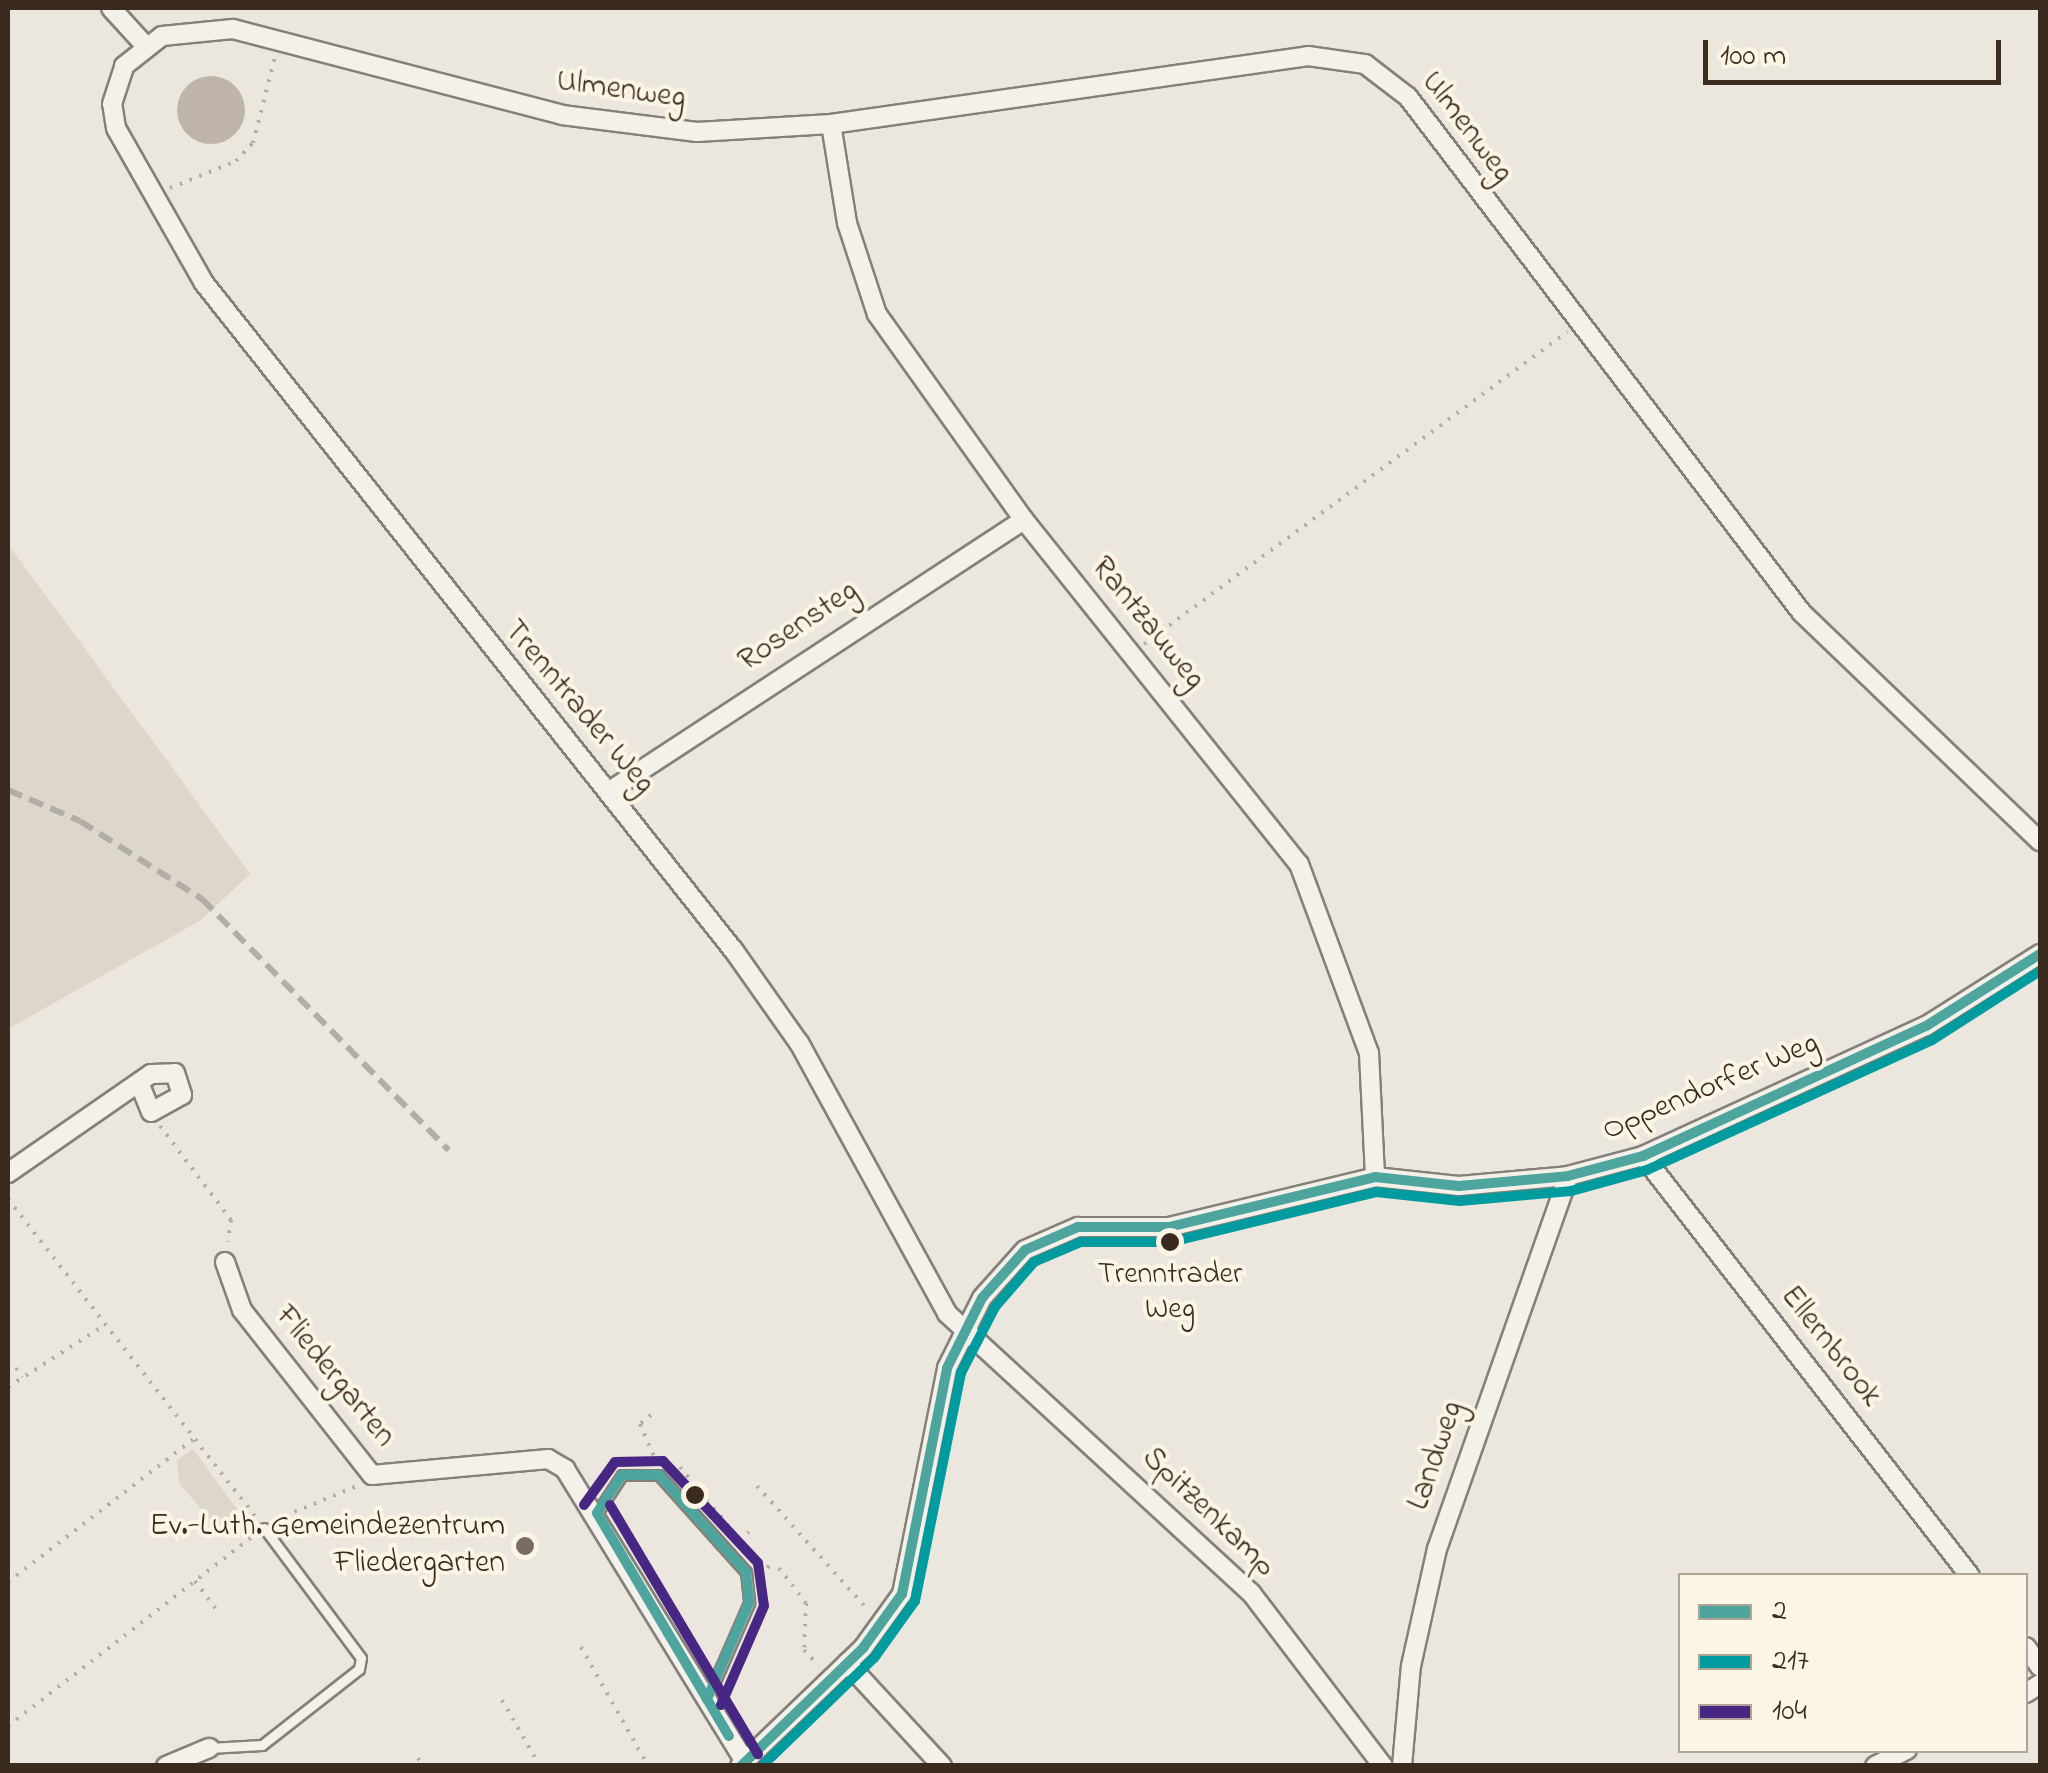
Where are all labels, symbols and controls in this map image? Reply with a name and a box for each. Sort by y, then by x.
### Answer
scale bar [1708,20,2006,82]
text: 100 m [1720,35,1786,79]
street label: Ulmenweg [554,63,688,119]
street label: Ulmenweg [1411,64,1521,192]
street label: Rantzauweg [1082,550,1212,698]
street label: Rosensteg [732,573,866,681]
street label: Trenntrader Weg [494,613,662,803]
street label: Oppendorfer Weg [1597,1025,1825,1151]
marker: Trenntrader Weg [1160,1232,1180,1252]
place label: Trenntrader Weg [1098,1257,1242,1328]
street label: Ellernbrook [1771,1279,1889,1415]
street label: Fliedergarten [265,1299,403,1455]
street label: Landweg [1401,1397,1473,1515]
street label: Spitzenkamp [1133,1440,1283,1586]
unlabelled marker [685,1485,705,1505]
place label: Ev.-Luth. Gemeindezentrum Fliedergarten [150,1509,505,1584]
marker: Ev.-Luth. Gemeindezentrum Fliedergarten [514,1535,536,1557]
legend [1678,1573,2028,1753]
text: 2 [1772,1590,1787,1634]
text: 217 [1772,1640,1809,1684]
text: 104 [1772,1690,1807,1734]

